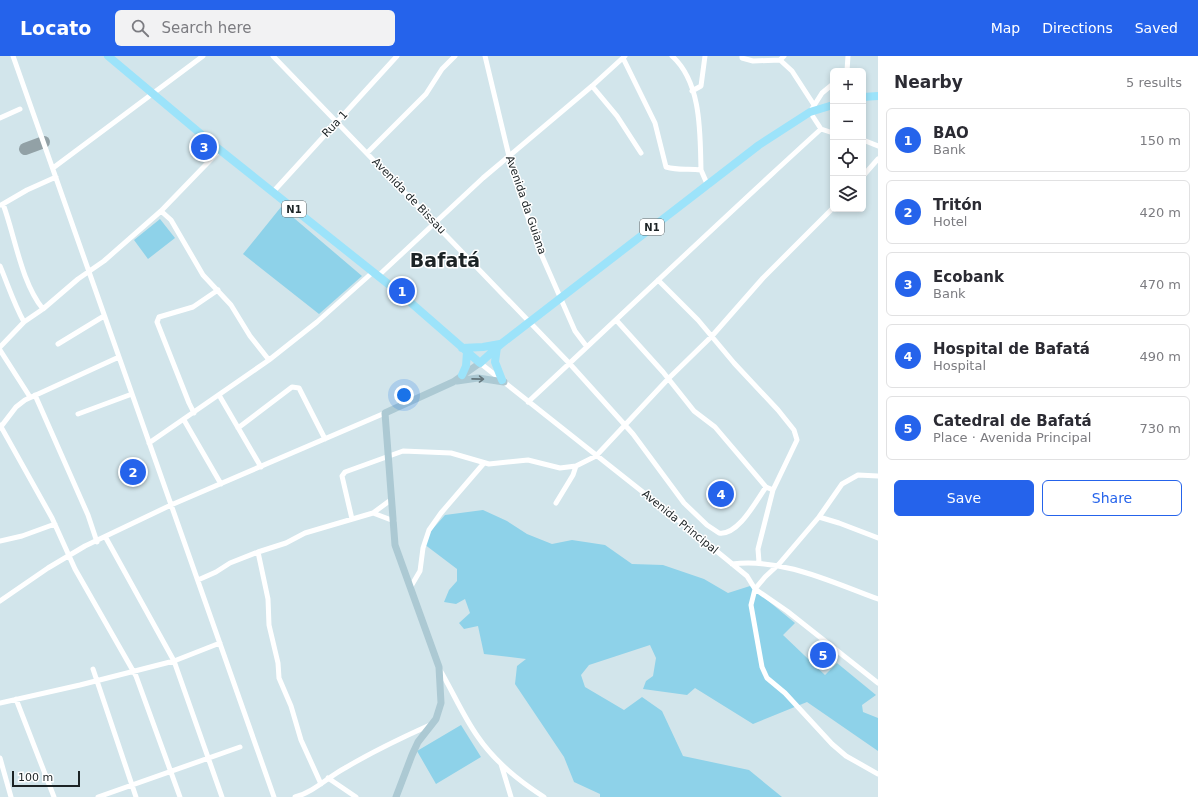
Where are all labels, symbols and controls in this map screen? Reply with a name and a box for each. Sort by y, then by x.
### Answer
search box [115,10,395,46]
text: Locato [20,17,91,39]
icon: search [129,17,151,39]
text: Search here [161,19,252,37]
text: Map [991,20,1020,36]
text: Directions [1042,20,1113,36]
text: Saved [1135,20,1178,36]
map controls [830,68,866,212]
button: + [830,68,866,104]
text: Nearby [894,72,963,92]
text: 5 results [1126,75,1182,90]
button: − [830,104,866,140]
street label: Rua 1 [320,108,350,140]
text: BAO [933,124,969,142]
pin: 3 [191,132,217,162]
text: 1 [903,133,913,148]
text: 150 m [1139,133,1181,148]
button: locate [830,140,866,176]
text: Bank [933,142,966,157]
street label: Avenida da Guiana [503,154,549,256]
street label: Avenida de Bissau [369,155,449,237]
button: layers [830,176,866,212]
text: Tritón [933,196,982,214]
road number: N1 [282,201,306,217]
text: 2 [903,205,913,220]
text: 420 m [1139,205,1181,220]
text: Hotel [933,214,967,229]
road number: N1 [640,219,664,235]
district label: Bafatá [410,249,480,271]
text: Ecobank [933,268,1004,286]
pin: 1 [389,276,415,306]
text: 3 [903,277,913,292]
text: 470 m [1139,277,1181,292]
text: Bank [933,286,966,301]
text: Hospital de Bafatá [933,340,1090,358]
text: 4 [903,349,913,364]
text: 490 m [1139,349,1181,364]
text: Hospital [933,358,986,373]
one-way arrow [471,375,484,382]
your location [394,385,414,405]
text: Catedral de Bafatá [933,412,1092,430]
text: 5 [903,421,913,436]
text: 730 m [1139,421,1181,436]
text: Place · Avenida Principal [933,430,1091,445]
pin: 2 [120,457,146,487]
pin: 4 [708,479,734,509]
button: Save [894,480,1034,516]
button: Share [1042,480,1182,516]
street label: Avenida Principal [639,487,721,557]
pin: 5 [810,640,836,670]
scale bar [12,769,80,788]
text: 100 m [18,771,53,784]

